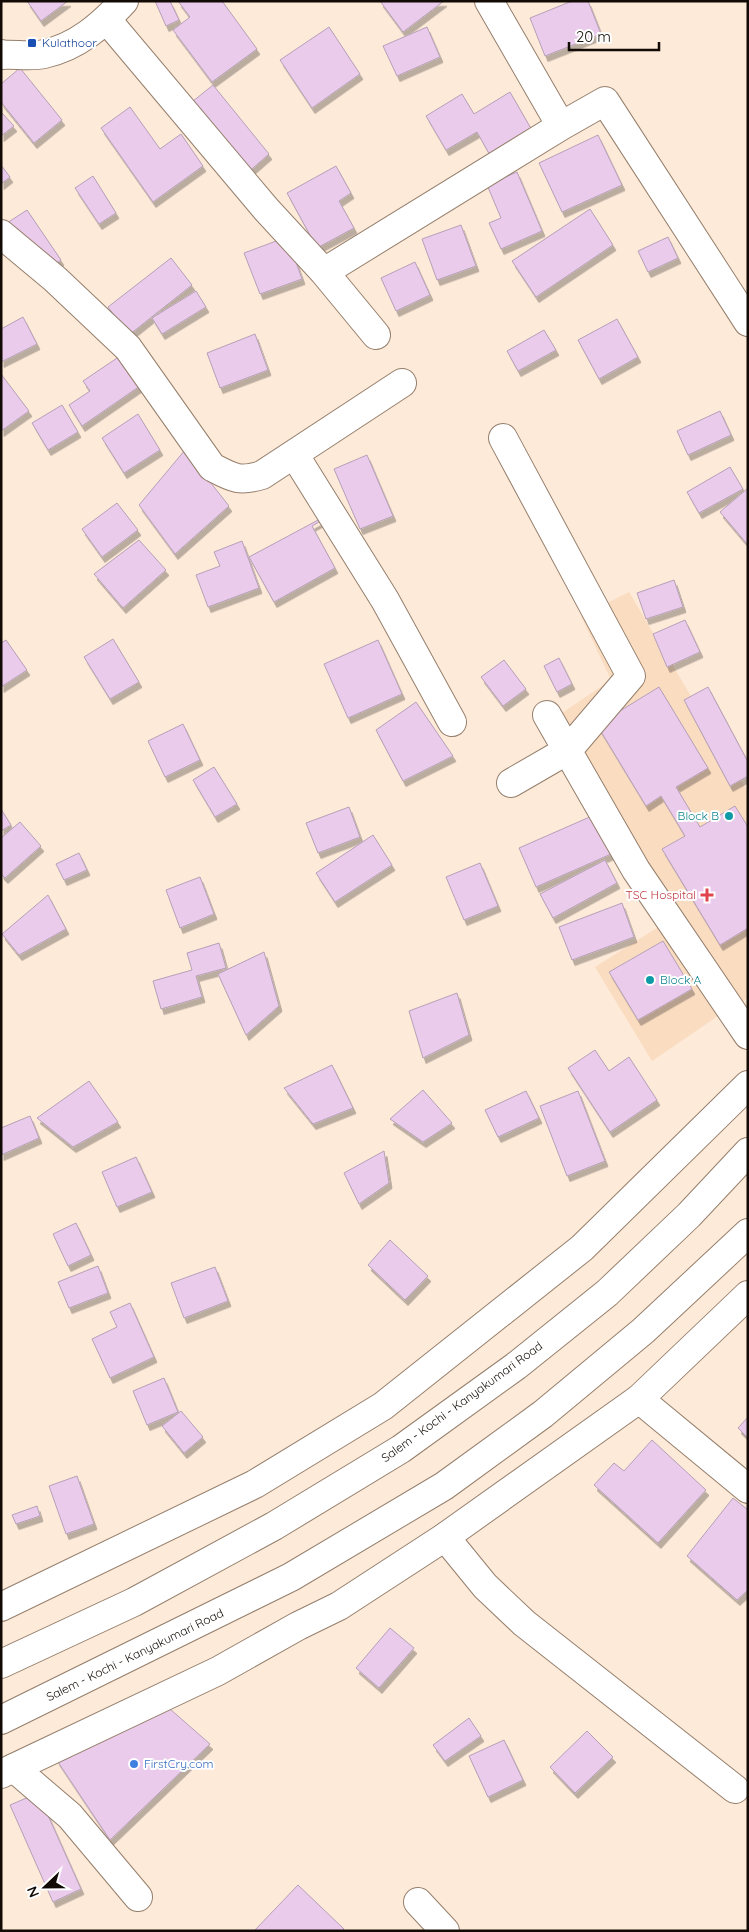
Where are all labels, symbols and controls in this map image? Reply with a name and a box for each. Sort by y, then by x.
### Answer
scale bar [569,20,659,52]
text: 20 m [576,27,611,46]
place label: Kulathoor [42,35,97,50]
marker: Kulathoor [26,37,38,49]
place label: Block B [678,808,719,823]
marker: Block B [723,810,735,822]
place label: TSC Hospital [625,887,696,902]
marker: TSC Hospital [700,888,714,902]
place label: Block A [660,972,702,987]
marker: Block A [644,974,656,986]
street label: Salem - Kochi - Kanyakumari Road [378,1338,545,1465]
street label: Salem - Kochi - Kanyakumari Road [44,1605,226,1704]
place label: FirstCry.com [144,1756,214,1771]
marker: FirstCry.com [128,1758,140,1770]
north arrow [20,1862,70,1912]
text: N [23,1884,43,1900]

